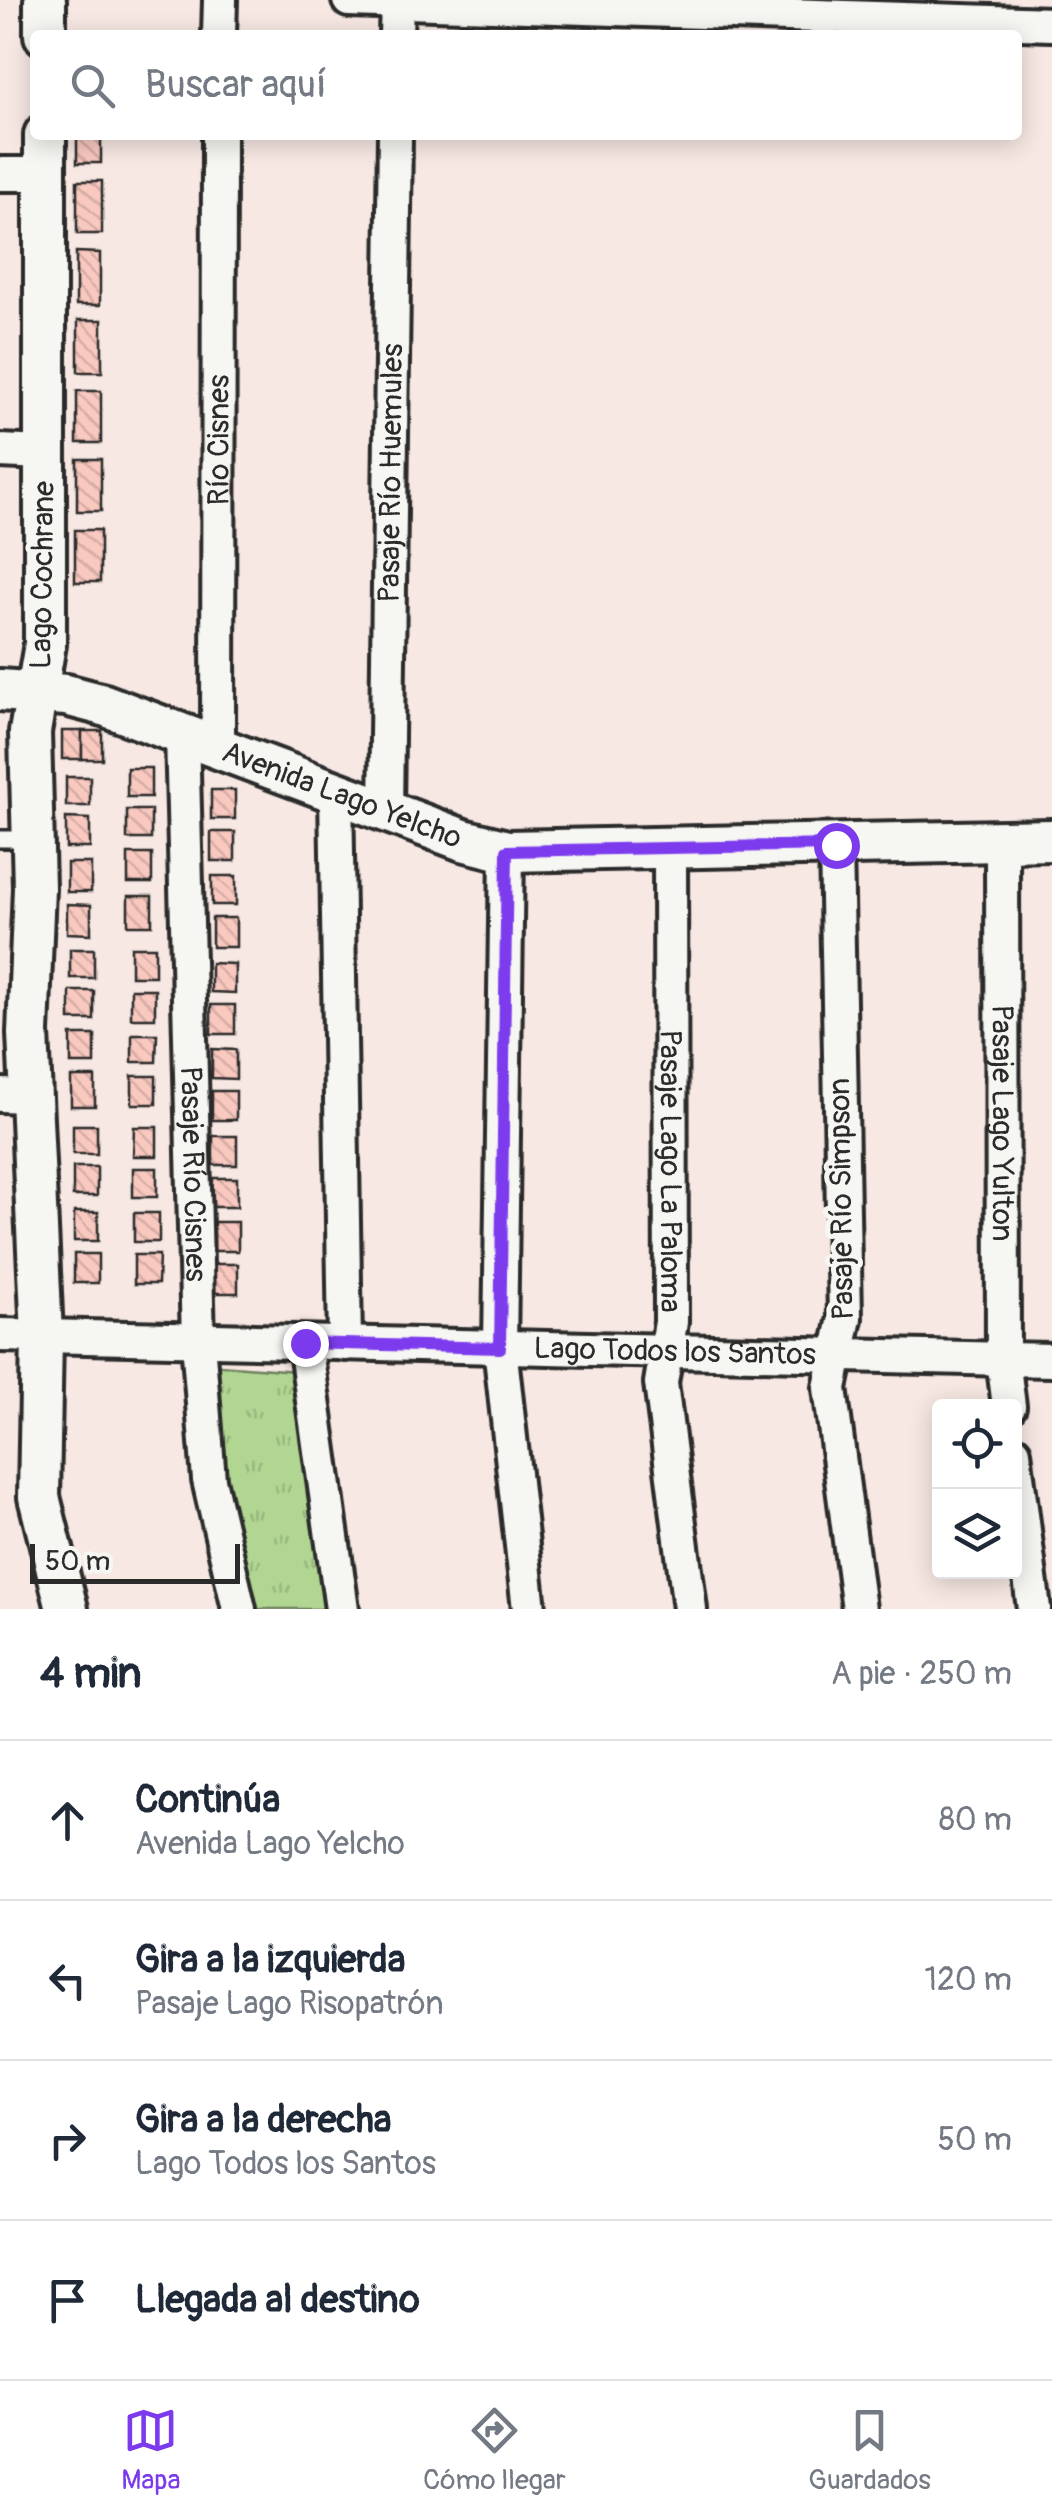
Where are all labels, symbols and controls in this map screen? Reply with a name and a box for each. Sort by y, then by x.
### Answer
search box [30,30,1022,140]
icon: search [65,58,120,113]
text: Buscar aquí [145,61,327,109]
street label: Pasaje Río Huemules [371,343,411,603]
street label: Río Cisnes [200,375,238,505]
street label: Lago Cochrane [22,480,63,669]
street label: Avenida Lago Yelcho [217,733,467,857]
route start [814,823,860,869]
street label: Pasaje Lago Yulton [983,1004,1021,1242]
street label: Pasaje Lago La Paloma [651,1029,689,1313]
street label: Pasaje Río Cisnes [172,1065,214,1282]
street label: Pasaje Río Simpson [821,1077,862,1320]
route end [283,1321,329,1367]
street label: Lago Todos los Santos [533,1330,816,1373]
map controls [932,1399,1022,1579]
button: locate [932,1399,1022,1489]
button: layers [932,1489,1022,1579]
scale bar [30,1539,240,1584]
text: 50 m [45,1544,110,1579]
text: 4 min [40,1648,142,1700]
text: A pie · 250 m [831,1654,1012,1694]
text: Continúa [135,1776,280,1824]
icon: ahead [40,1793,95,1848]
text: 80 m [939,1800,1012,1840]
text: Avenida Lago Yelcho [135,1824,405,1864]
text: Gira a la izquierda [135,1936,405,1984]
icon: left [40,1953,95,2008]
text: 120 m [924,1960,1012,2000]
text: Pasaje Lago Risopatrón [135,1984,444,2024]
text: Gira a la derecha [135,2096,391,2144]
icon: right [40,2113,95,2168]
text: 50 m [937,2120,1012,2160]
text: Lago Todos los Santos [135,2144,436,2184]
icon: arrive [40,2273,95,2328]
text: Llegada al destino [135,2276,420,2324]
tab: Mapa [121,2403,181,2498]
tab: Cómo llegar [423,2403,566,2498]
tab: Guardados [808,2403,931,2498]

